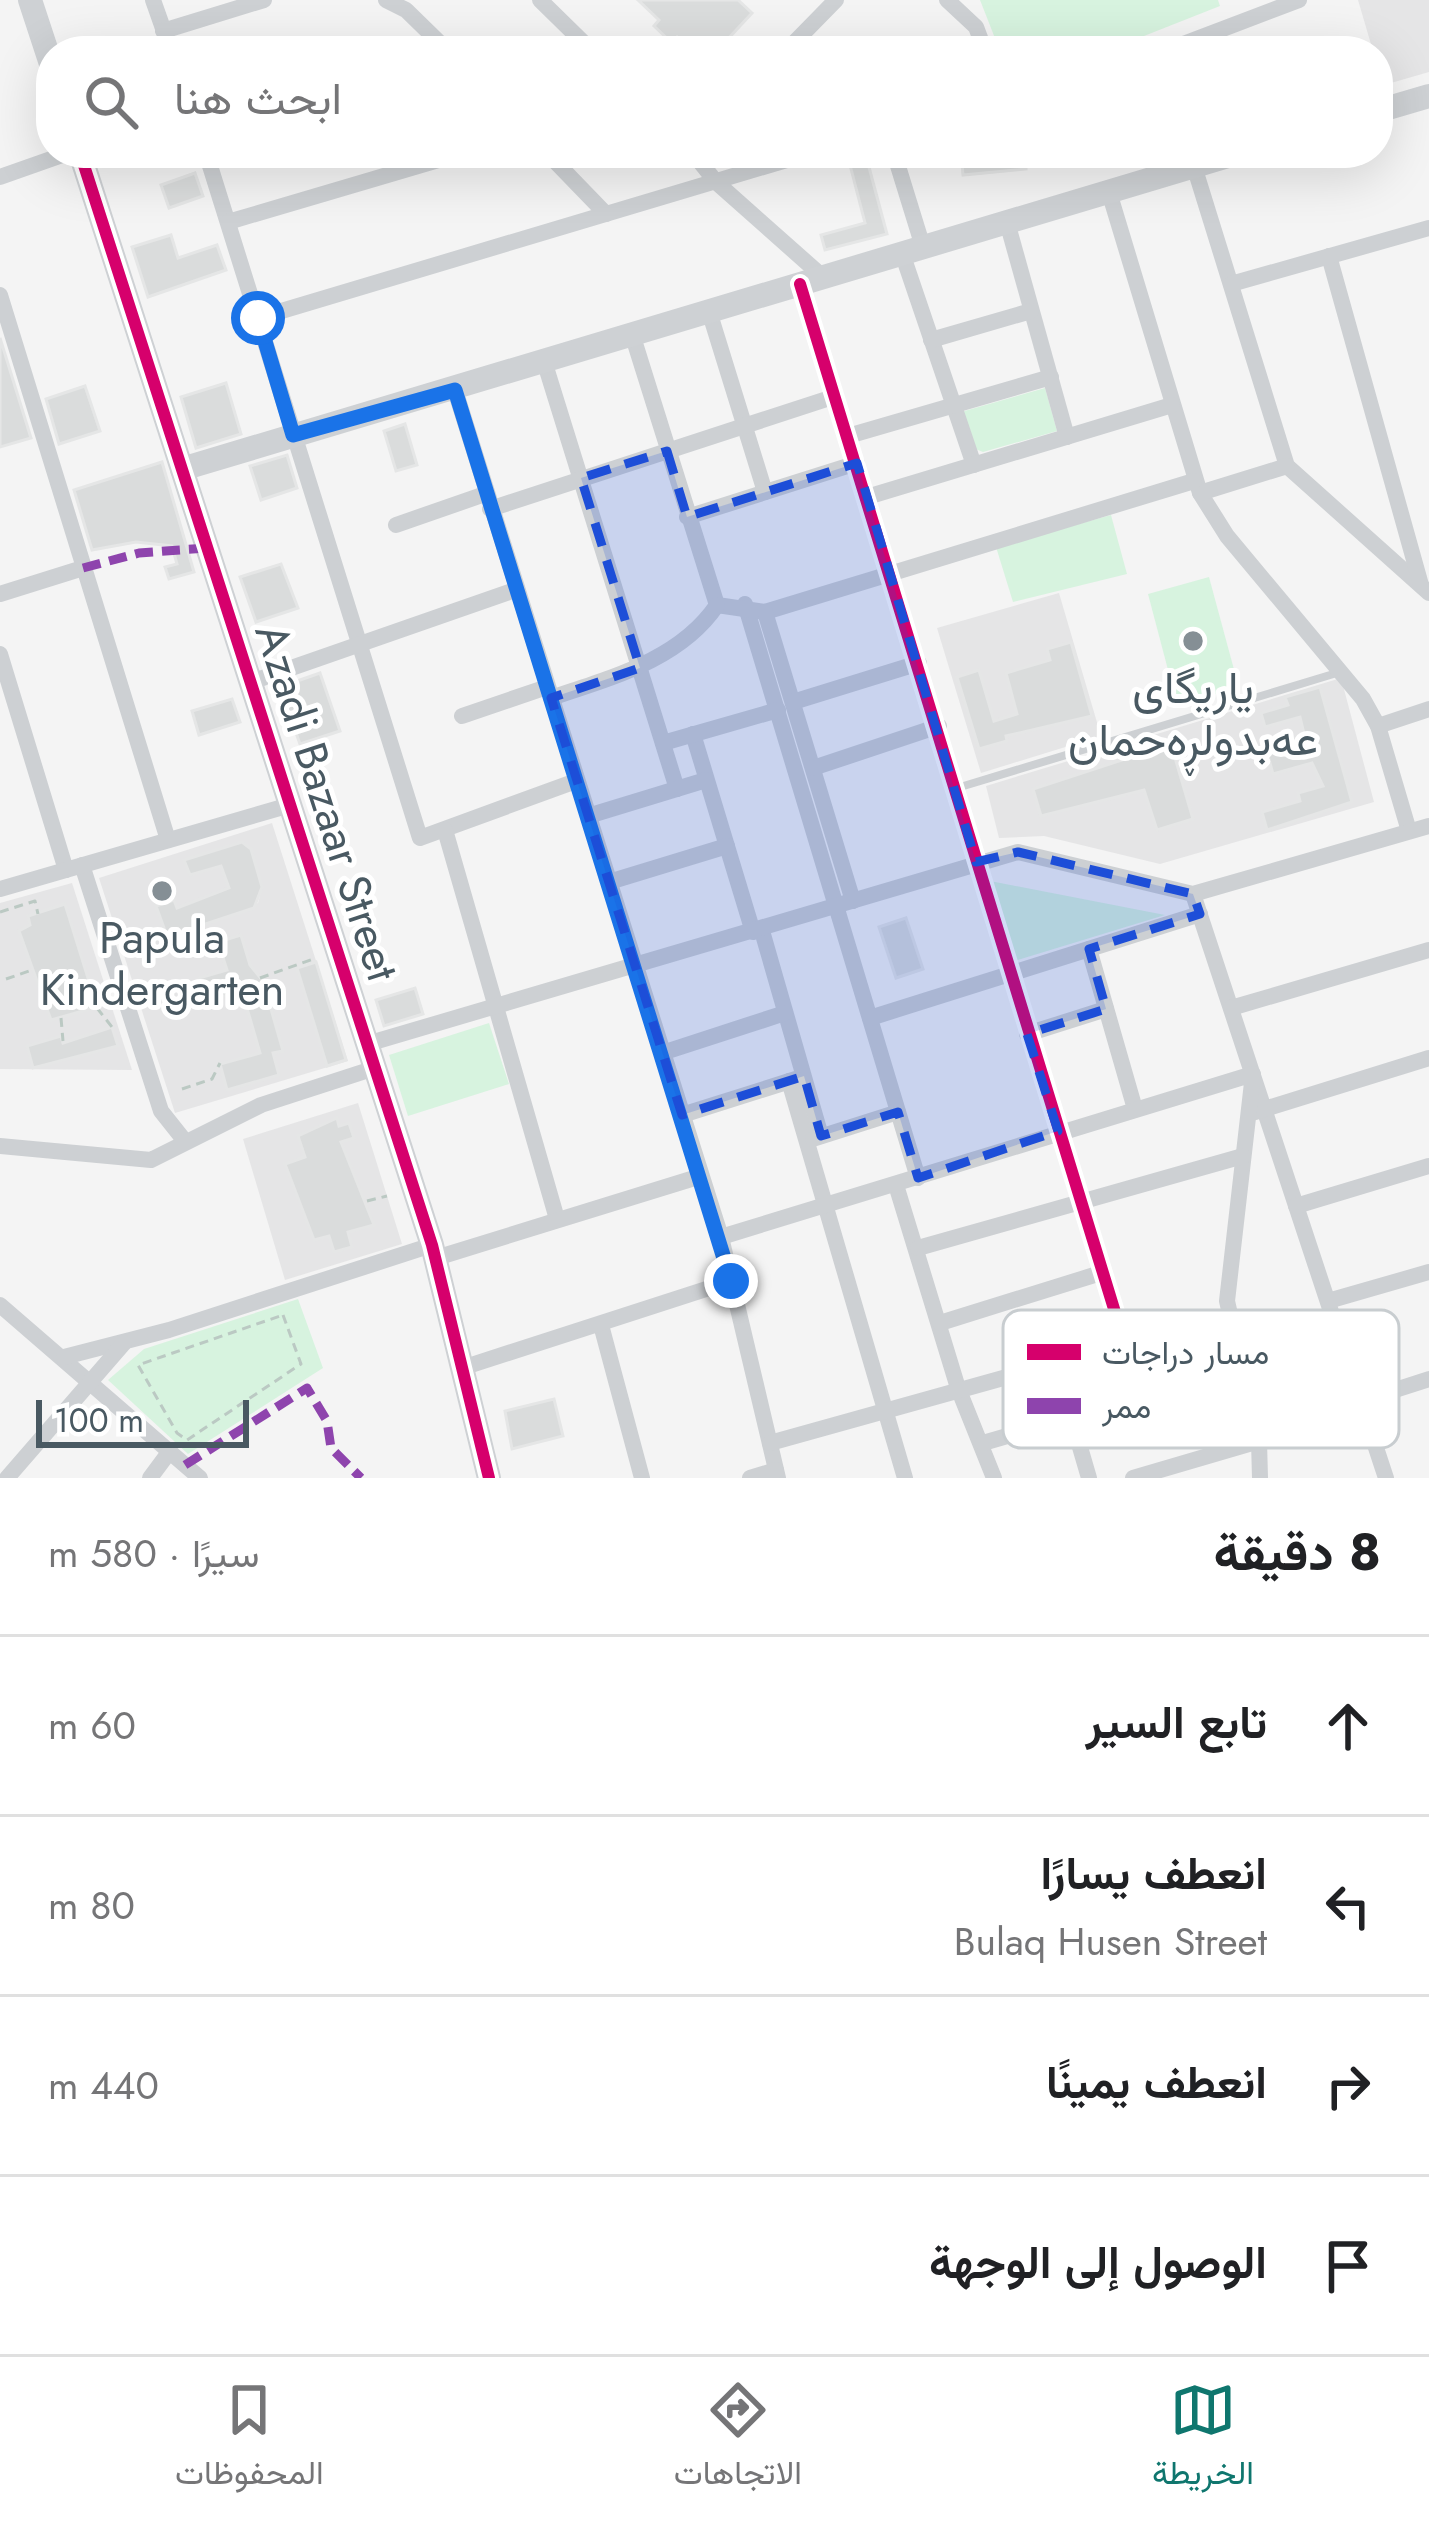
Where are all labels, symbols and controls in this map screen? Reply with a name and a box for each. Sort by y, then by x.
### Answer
search box [36,36,1393,168]
text: ابحث هنا [174,66,342,131]
icon: search [78,69,144,135]
route start [231,291,285,345]
street label: Azadi Bazaar Street [239,615,415,989]
marker: یاریگای عەبدولڕەحمان [1180,628,1206,654]
place label: یاریگای عەبدولڕەحمان [1068,655,1318,776]
marker: Papula Kindergarten [149,878,175,904]
place label: Papula Kindergarten [40,905,284,1022]
route end [704,1254,758,1308]
legend [1003,1310,1399,1448]
text: مسار دراجات [1102,1329,1269,1376]
text: ممر [1101,1383,1151,1430]
scale bar [36,1394,249,1447]
text: 100 m [54,1397,144,1444]
text: 8 دقيقة [1213,1515,1381,1589]
text: سيرًا · 580 m [48,1525,260,1582]
text: تابع السير [1086,1690,1267,1755]
icon: ahead [1315,1693,1381,1759]
text: 60 m [48,1697,136,1754]
text: انعطف يسارًا [1041,1841,1267,1906]
icon: left [1315,1873,1381,1939]
text: 80 m [48,1877,135,1934]
text: Bulaq Husen Street [954,1913,1267,1970]
text: انعطف يمينًا [1046,2050,1267,2115]
icon: right [1315,2053,1381,2119]
text: 440 m [48,2057,159,2114]
text: الوصول إلى الوجهة [929,2230,1267,2295]
icon: arrive [1315,2233,1381,2299]
tab: المحفوظات [175,2377,324,2502]
tab: الاتجاهات [674,2377,802,2502]
tab: الخريطة [1152,2377,1254,2502]

